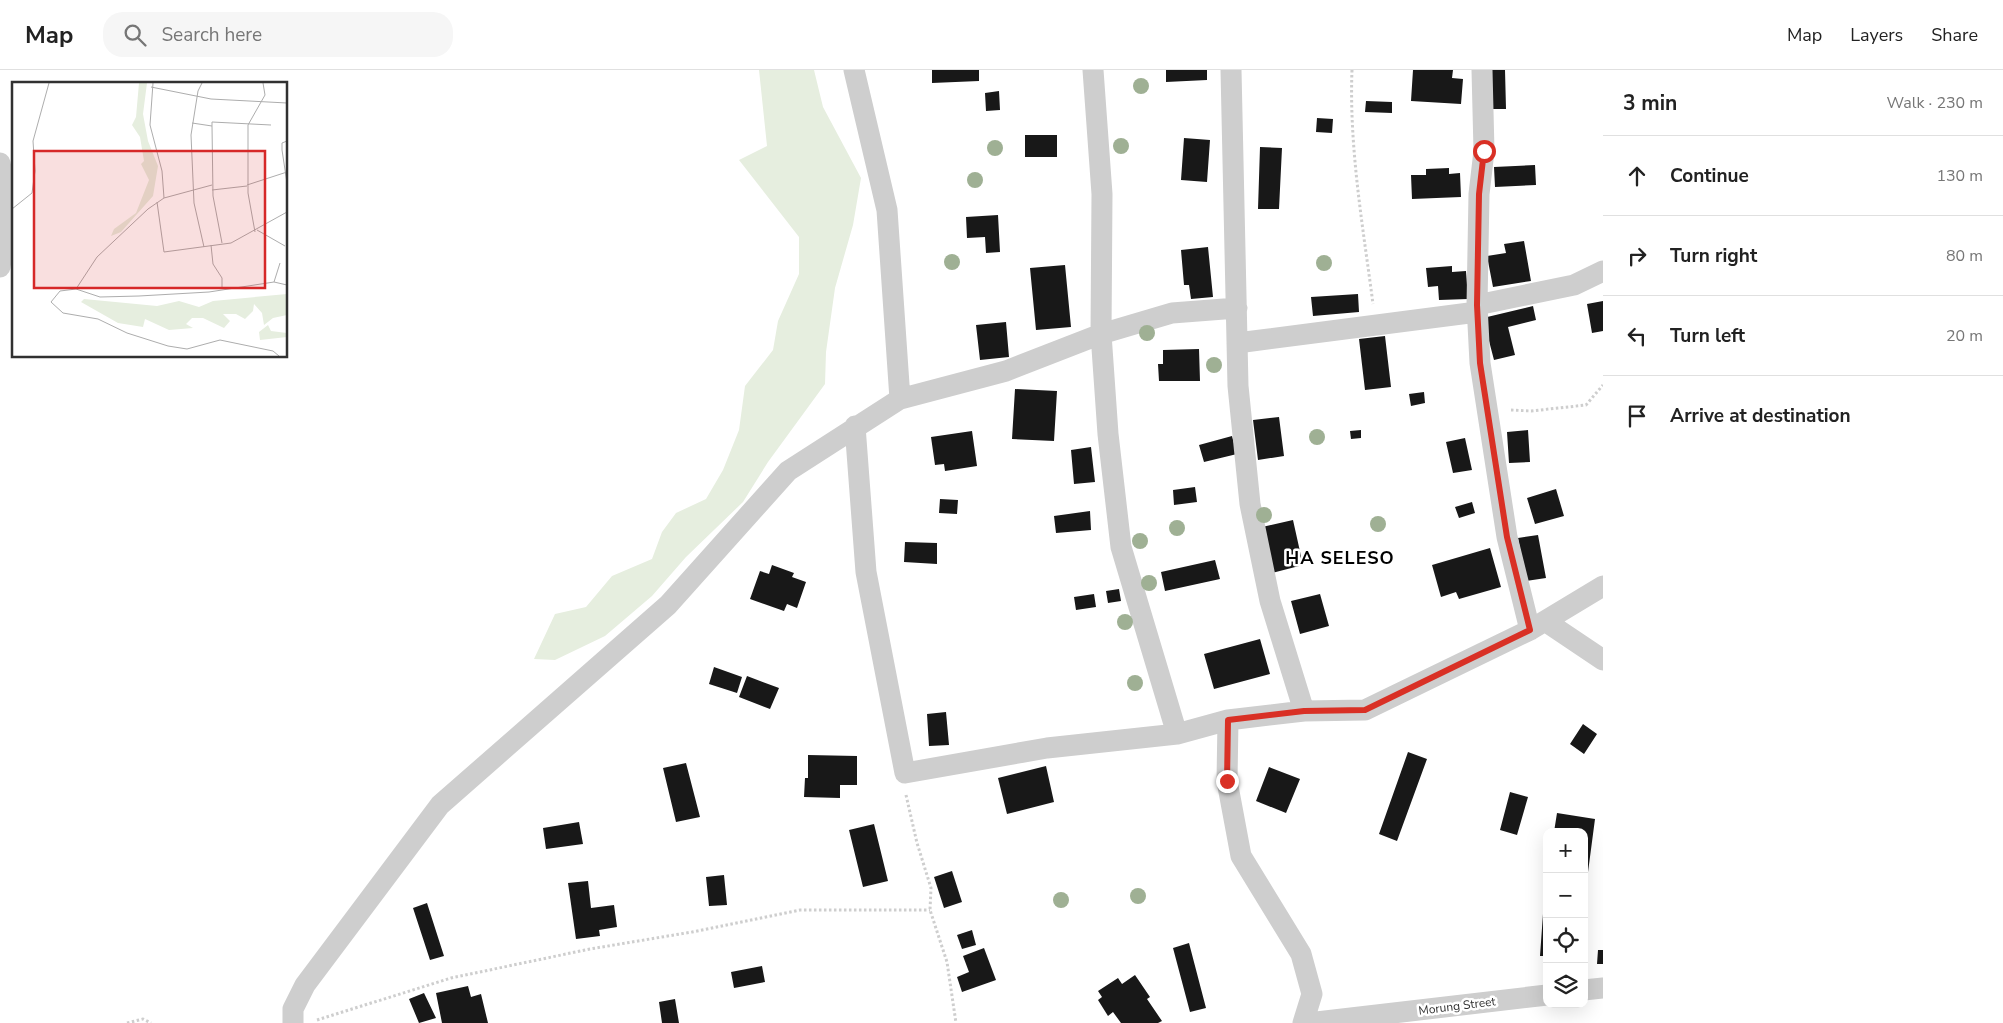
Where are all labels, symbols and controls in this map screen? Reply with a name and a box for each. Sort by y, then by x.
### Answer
search box [103,12,453,57]
text: Map [25,19,73,51]
icon: search [121,21,149,49]
text: Search here [161,22,262,48]
text: Map [1787,23,1822,47]
text: Layers [1850,23,1903,47]
text: Share [1931,23,1978,47]
inset map [12,82,288,358]
text: 3 min [1623,89,1677,117]
text: Walk · 230 m [1887,92,1983,114]
route start [1473,140,1496,163]
icon: ahead [1623,162,1651,190]
text: Continue [1670,163,1749,189]
text: 130 m [1936,165,1983,187]
icon: right [1623,242,1651,270]
text: Turn right [1670,243,1757,269]
text: 80 m [1946,245,1983,267]
icon: left [1623,322,1651,350]
text: Turn left [1670,323,1745,349]
text: 20 m [1946,325,1983,347]
icon: arrive [1623,402,1651,430]
text: Arrive at destination [1670,403,1851,429]
district label: HA SELESO [1285,546,1395,570]
route end [1216,770,1239,793]
map controls [1543,828,1588,1008]
button: + [1543,828,1588,873]
button: − [1543,873,1588,918]
button: locate [1543,918,1588,963]
button: layers [1543,963,1588,1008]
street label: Morung Street [1417,993,1497,1019]

